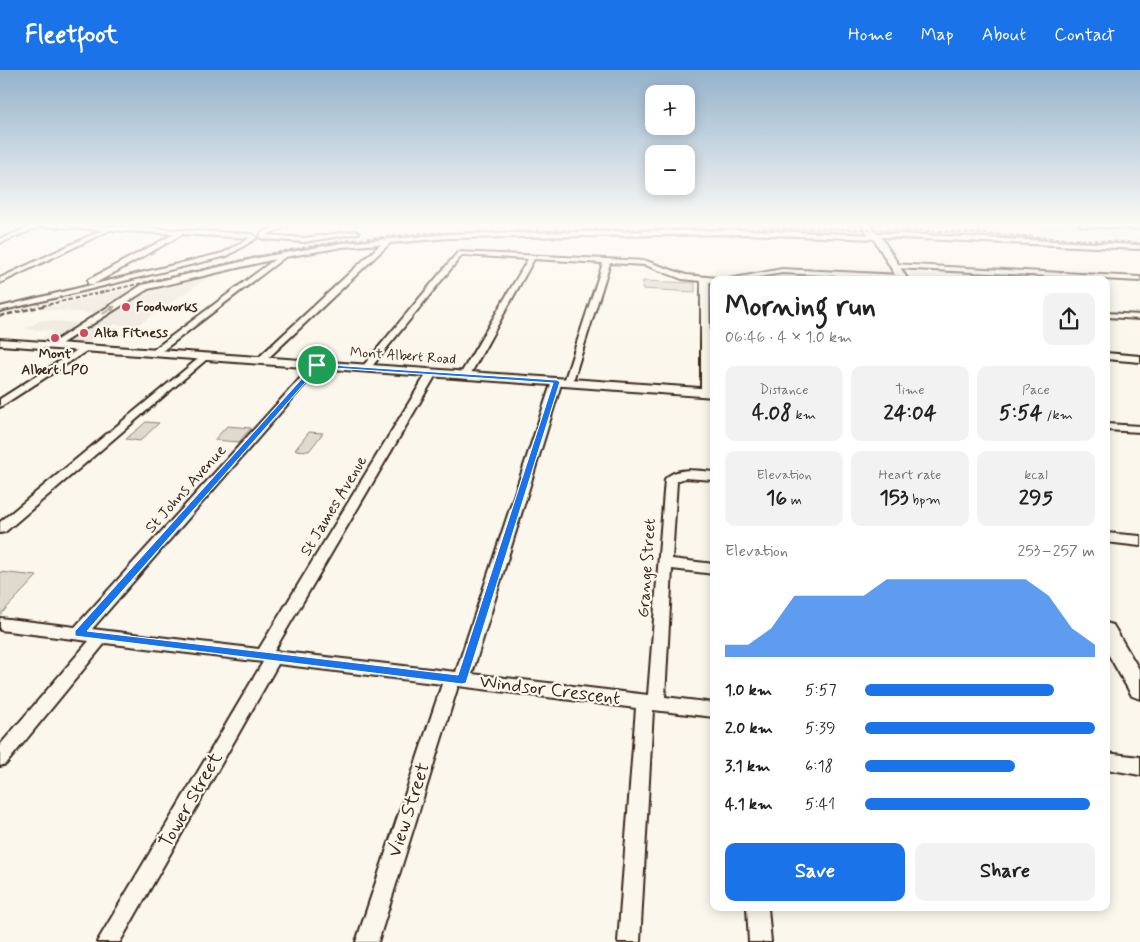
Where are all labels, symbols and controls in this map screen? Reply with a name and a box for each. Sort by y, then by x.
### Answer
text: Fleetfoot [25,20,118,51]
text: Home [848,23,893,47]
text: Map [921,23,954,47]
text: About [982,23,1026,47]
text: Contact [1054,23,1115,47]
map controls [645,85,695,195]
button: + [645,85,695,135]
button: − [645,145,695,195]
text: Morning run [725,289,876,326]
button: share [1043,293,1095,345]
place label: Foodworks [136,298,198,316]
marker: Foodworks [120,301,132,313]
one-way arrow [102,306,115,315]
place label: Alta Fitness [94,324,169,342]
marker: Alta Fitness [78,327,90,339]
text: 06:46 · 4 × 1.0 km [725,327,852,348]
marker: Mont Albert LPO [49,332,61,344]
street label: Mont Albert Road [349,343,457,369]
pin [296,344,338,386]
place label: Mont Albert LPO [21,345,89,379]
icon: arrive [303,351,331,379]
text: Distance [759,381,809,399]
text: Time [895,381,925,399]
text: Pace [1022,381,1050,399]
text: 4.08 [752,399,792,427]
text: 24:04 [883,399,937,427]
text: 5:54 [999,399,1043,427]
text: km [792,406,816,424]
text: /km [1043,406,1073,424]
street label: St Johns Avenue [141,440,231,538]
street label: St James Avenue [296,451,373,560]
text: Elevation [756,466,812,484]
text: Heart rate [879,466,941,484]
text: kcal [1024,466,1048,484]
text: 16 [766,484,787,512]
text: 153 [879,484,909,512]
text: 295 [1019,484,1053,512]
text: m [787,491,802,509]
text: bpm [909,491,941,509]
street label: Grange Street [633,518,661,618]
text: Elevation [725,541,788,562]
text: 253–257 m [1017,541,1095,562]
street label: Windsor Crescent [478,669,622,711]
text: 1.0 km [725,680,772,701]
text: 5:57 [805,680,837,701]
text: 2.0 km [725,718,773,739]
text: 5:39 [805,718,836,739]
street label: Tower Street [154,748,228,852]
text: 3.1 km [725,756,770,777]
text: 6:18 [805,756,833,777]
street label: View Street [382,759,436,860]
text: 4.1 km [725,794,772,815]
text: 5:41 [805,794,835,815]
button: Save [725,843,905,901]
button: Share [915,843,1095,901]

